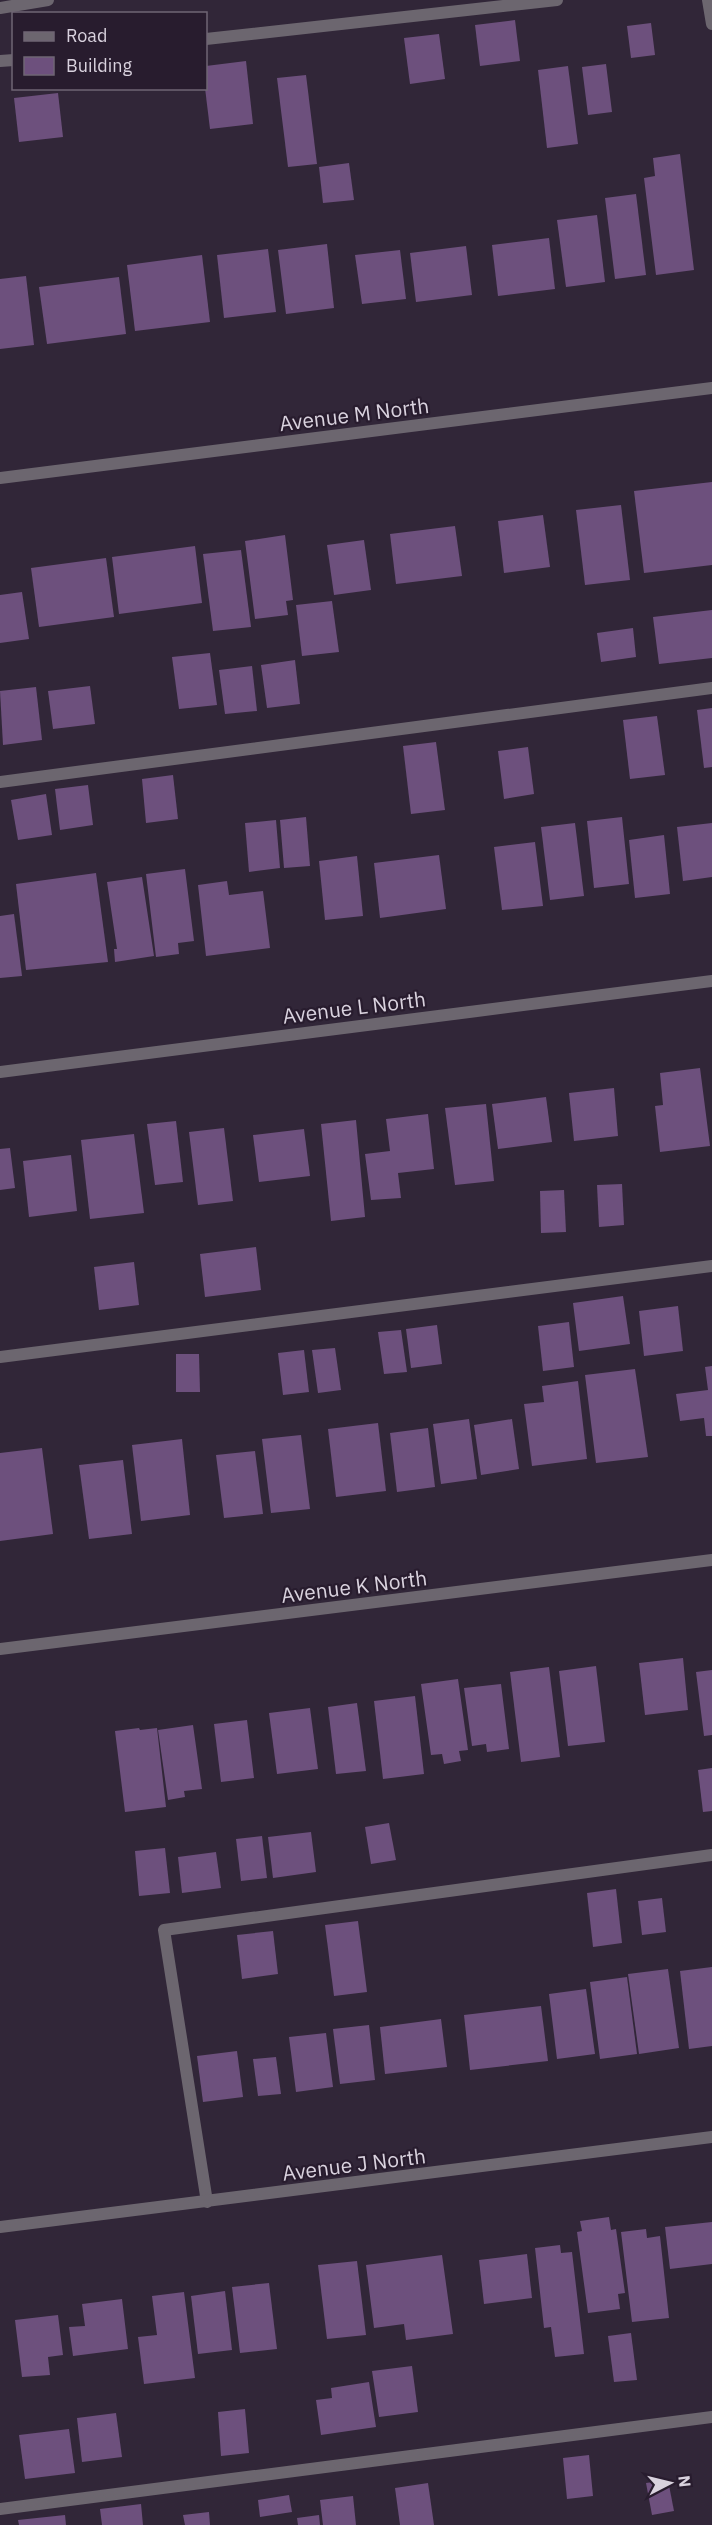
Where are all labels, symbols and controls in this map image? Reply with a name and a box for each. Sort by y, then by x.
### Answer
legend [12,12,207,90]
text: Road [66,24,107,47]
text: Building [66,54,133,77]
street label: Avenue M North [277,391,431,437]
street label: Avenue L North [281,984,427,1030]
street label: Avenue K North [279,1563,429,1609]
street label: Avenue J North [281,2141,427,2187]
north arrow [640,2453,700,2513]
text: N [674,2474,696,2488]

